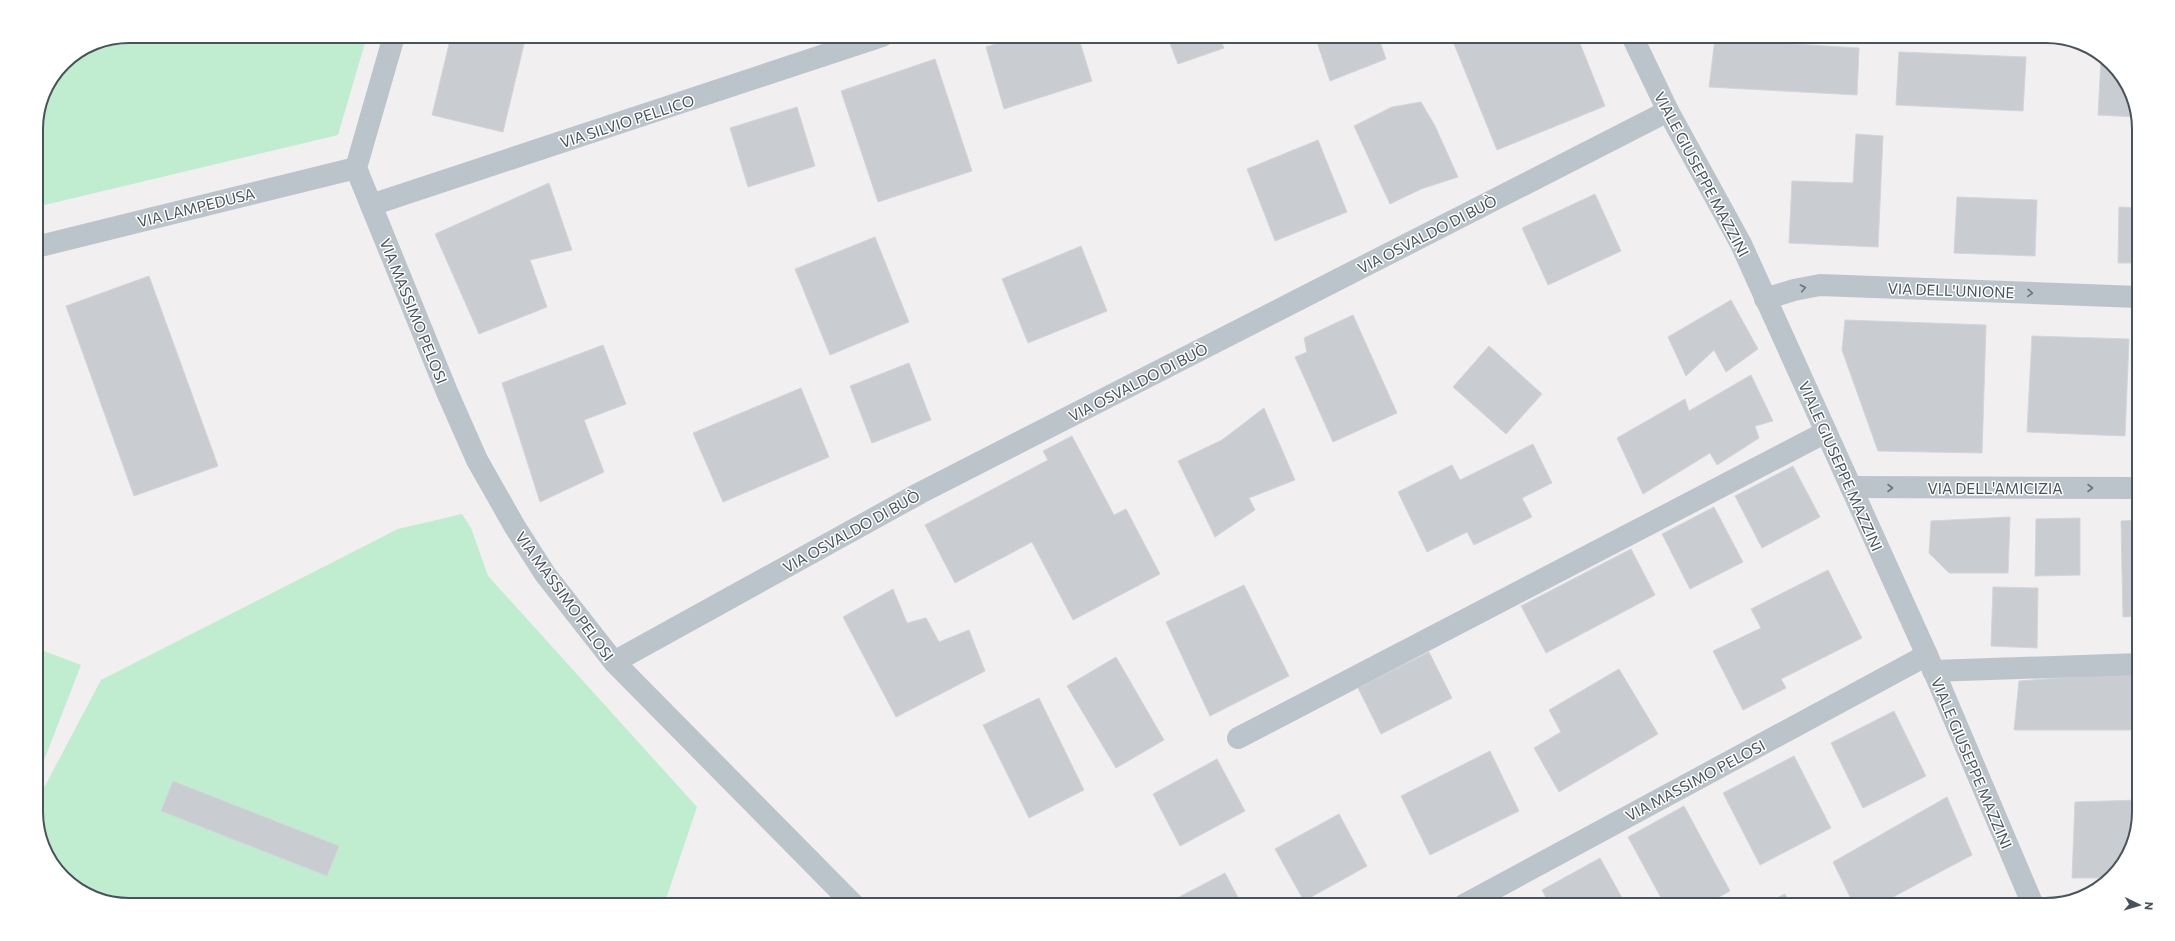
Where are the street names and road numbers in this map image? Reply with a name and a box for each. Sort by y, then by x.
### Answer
street label: VIALE GIUSEPPE MAZZINI [1651,88,1753,260]
street label: VIA SILVIO PELLICO [558,91,696,151]
street label: VIA LAMPEDUSA [135,184,257,230]
street label: VIA OSVALDO DI BUÒ [1354,190,1500,277]
street label: VIA MASSIMO PELOSI [377,236,451,386]
street label: VIA DELL'UNIONE [1887,279,2015,301]
street label: VIA OSVALDO DI BUÒ [1065,338,1211,425]
street label: VIALE GIUSEPPE MAZZINI [1795,378,1887,554]
street label: VIA DELL'AMICIZIA [1927,479,2063,497]
street label: VIA OSVALDO DI BUÒ [779,485,923,576]
street label: VIA MASSIMO PELOSI [512,528,618,664]
street label: VIALE GIUSEPPE MAZZINI [1928,675,2016,851]
street label: VIA MASSIMO PELOSI [1622,736,1768,824]

